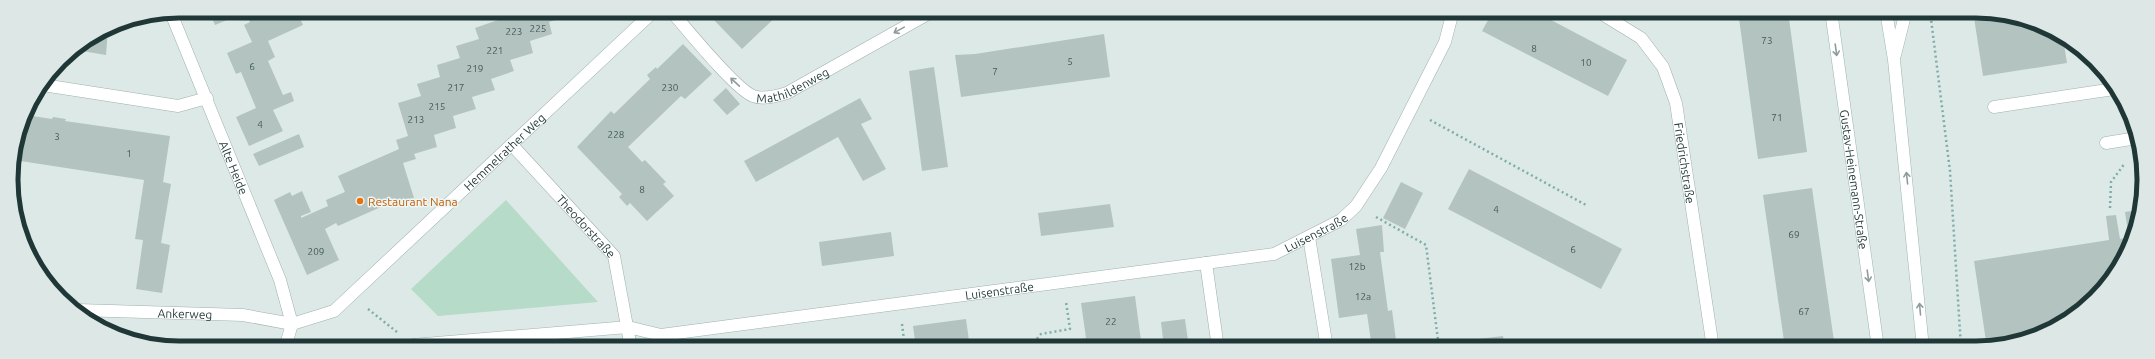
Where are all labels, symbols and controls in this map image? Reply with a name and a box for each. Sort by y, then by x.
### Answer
house number: 225 [530,23,546,34]
house number: 223 [506,26,522,37]
one-way arrow [893,27,905,35]
house number: 73 [1761,35,1773,46]
house number: 8 [1531,43,1537,54]
one-way arrow [1832,43,1840,56]
house number: 221 [487,45,503,56]
house number: 5 [1067,56,1073,67]
house number: 10 [1580,57,1592,68]
house number: 6 [249,61,255,72]
house number: 219 [467,63,483,74]
street label: Mathildenweg [756,65,831,104]
house number: 7 [992,66,998,77]
one-way arrow [730,77,740,86]
house number: 217 [448,82,464,93]
house number: 230 [662,82,679,93]
house number: 215 [429,101,445,112]
street label: Gustav-Heinemann-Straße [1838,109,1871,250]
street label: Hemmelrather Weg [461,110,547,193]
house number: 71 [1771,112,1783,123]
house number: 213 [408,114,424,125]
house number: 4 [257,119,263,130]
street label: Friedrichstraße [1673,122,1698,204]
house number: 228 [608,129,625,140]
house number: 3 [54,131,60,142]
street label: Alte Heide [217,139,251,196]
house number: 1 [126,148,132,159]
one-way arrow [1903,172,1911,185]
house number: 8 [639,184,645,195]
street label: Theodorstraße [554,192,618,260]
place label: Restaurant Nana [368,195,458,208]
marker: Restaurant Nana [355,196,365,206]
house number: 4 [1493,204,1499,215]
street label: Luisenstraße [1282,211,1350,254]
house number: 69 [1788,229,1800,240]
house number: 6 [1570,244,1576,255]
house number: 209 [308,246,324,257]
house number: 12b [1348,261,1366,272]
one-way arrow [1864,269,1872,282]
street label: Luisenstraße [964,279,1034,301]
house number: 12a [1355,291,1371,302]
one-way arrow [1916,303,1923,316]
street label: Ankerweg [157,306,213,321]
house number: 67 [1798,306,1810,317]
house number: 22 [1105,316,1117,327]

